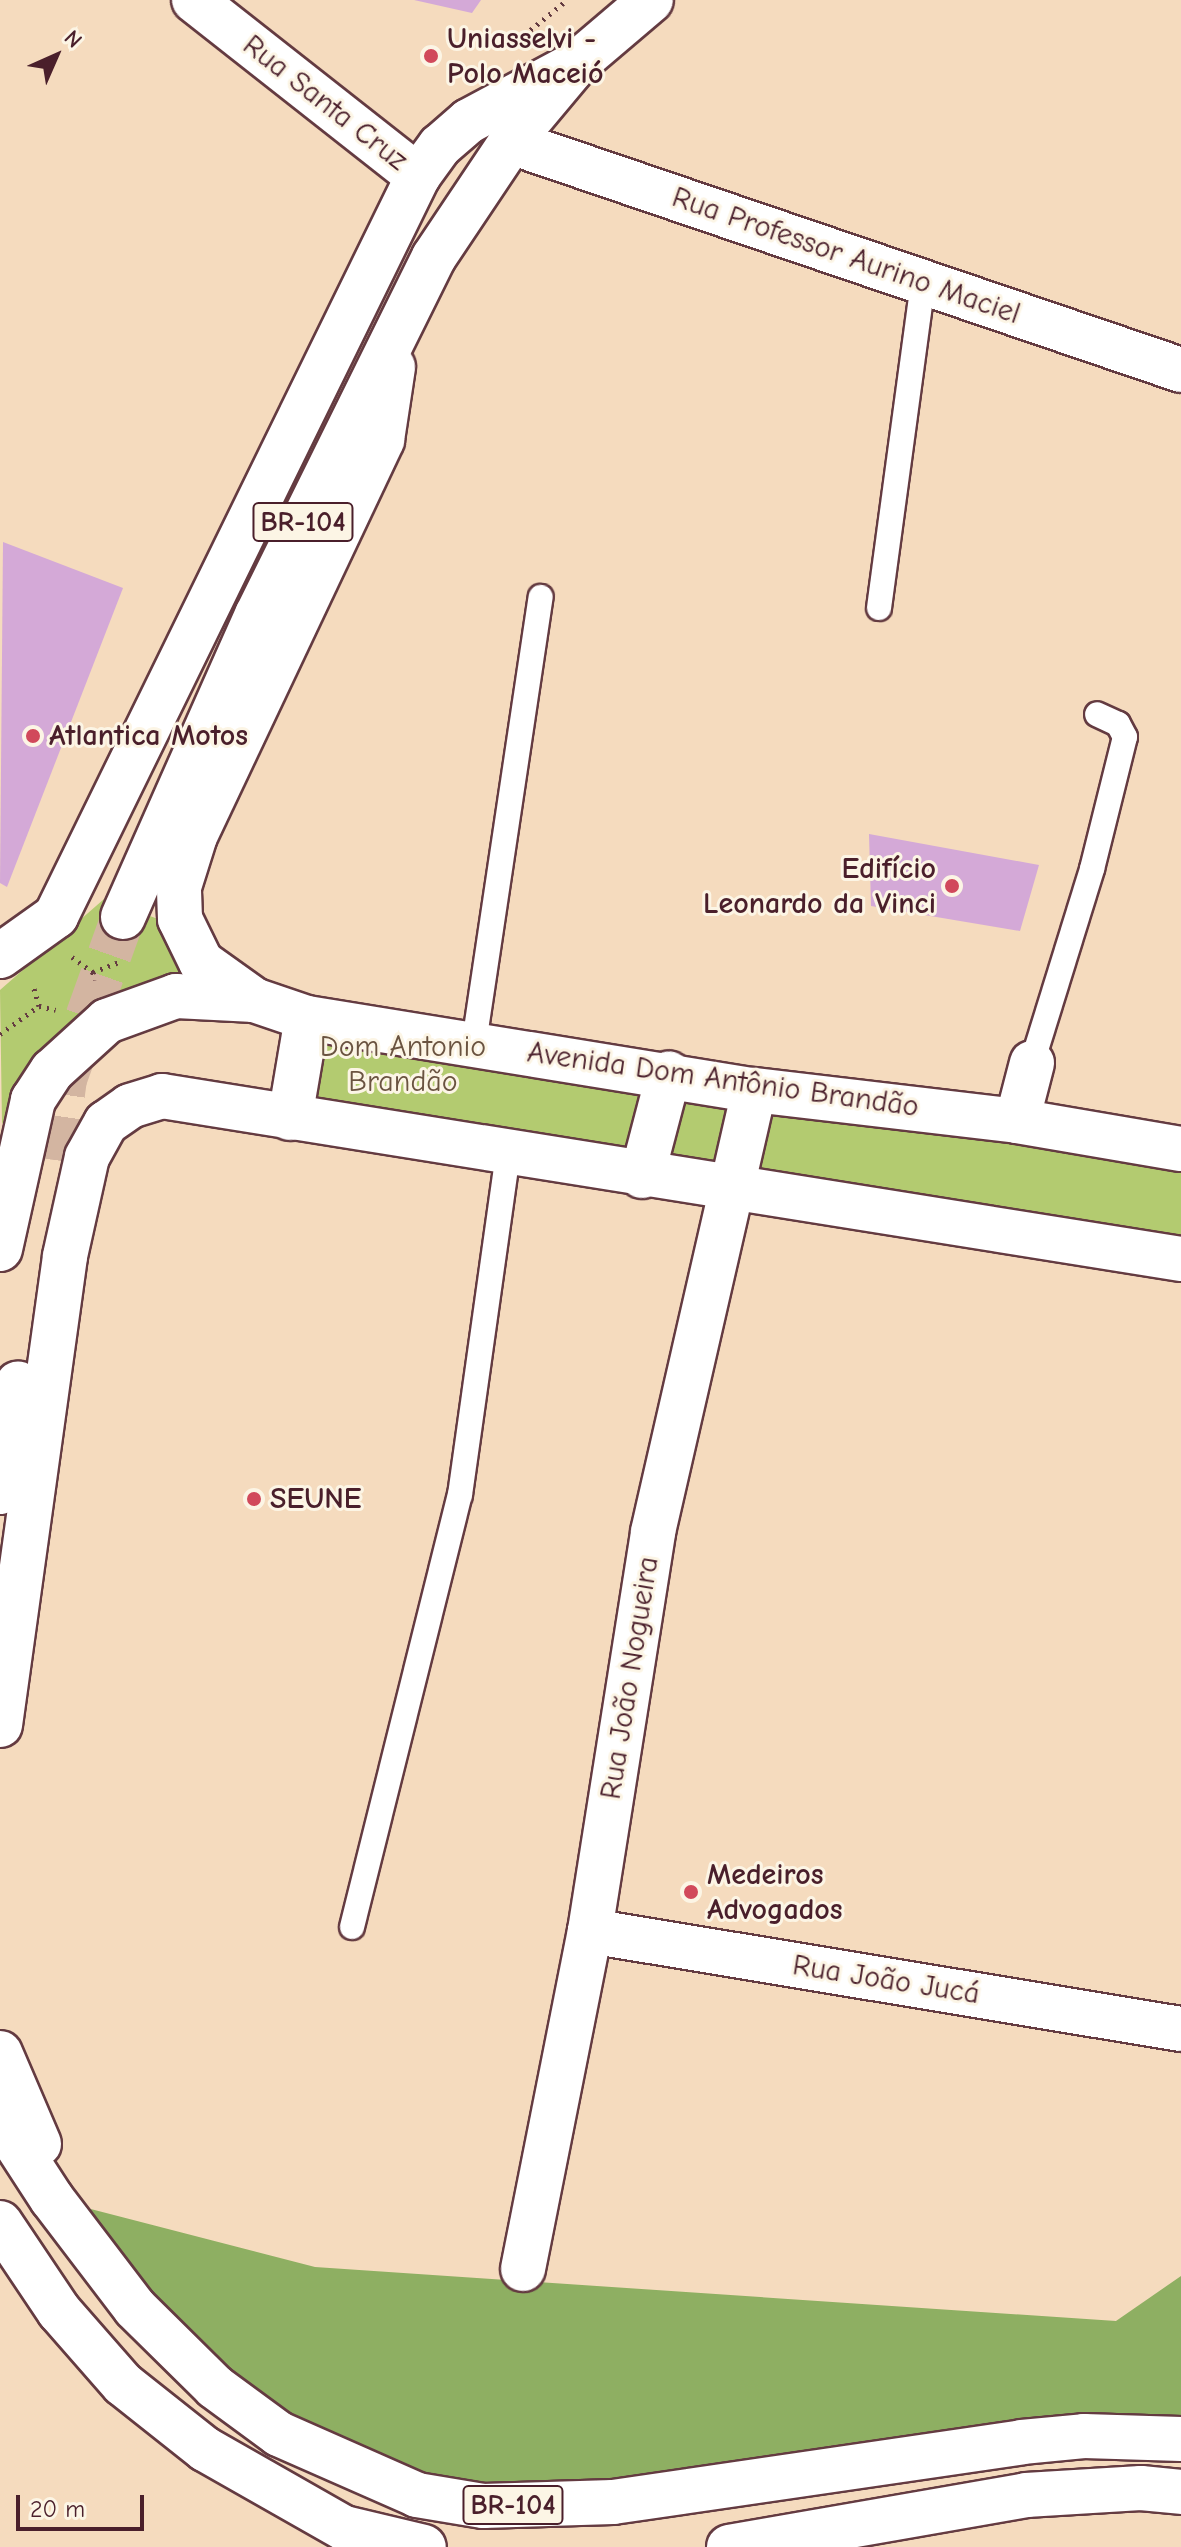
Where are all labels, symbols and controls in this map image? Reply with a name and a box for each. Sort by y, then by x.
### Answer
north arrow [16,16,96,96]
place label: Uniasselvi - Polo Maceió [447,21,603,92]
text: N [59,25,87,53]
street label: Rua Santa Cruz [235,27,415,179]
marker: Uniasselvi - Polo Maceió [422,47,440,65]
street label: Rua Professor Aurino Maciel [667,179,1025,333]
road number: BR-104 [251,498,355,546]
place label: Atlantica Motos [49,718,248,754]
marker: Atlantica Motos [24,727,42,745]
place label: Edifício Leonardo da Vinci [703,851,936,922]
marker: Edifício Leonardo da Vinci [943,877,961,895]
park label: Dom Antonio Brandão [320,1029,486,1100]
street label: Avenida Dom Antônio Brandão [525,1035,921,1125]
place label: SEUNE [270,1481,362,1517]
marker: SEUNE [245,1490,263,1508]
street label: Rua João Nogueira [593,1554,667,1802]
place label: Medeiros Advogados [707,1857,843,1928]
marker: Medeiros Advogados [682,1883,700,1901]
street label: Rua João Jucá [790,1947,982,2013]
scale bar [20,2479,148,2529]
road number: BR-104 [461,2481,565,2529]
text: 20 m [30,2495,85,2523]

